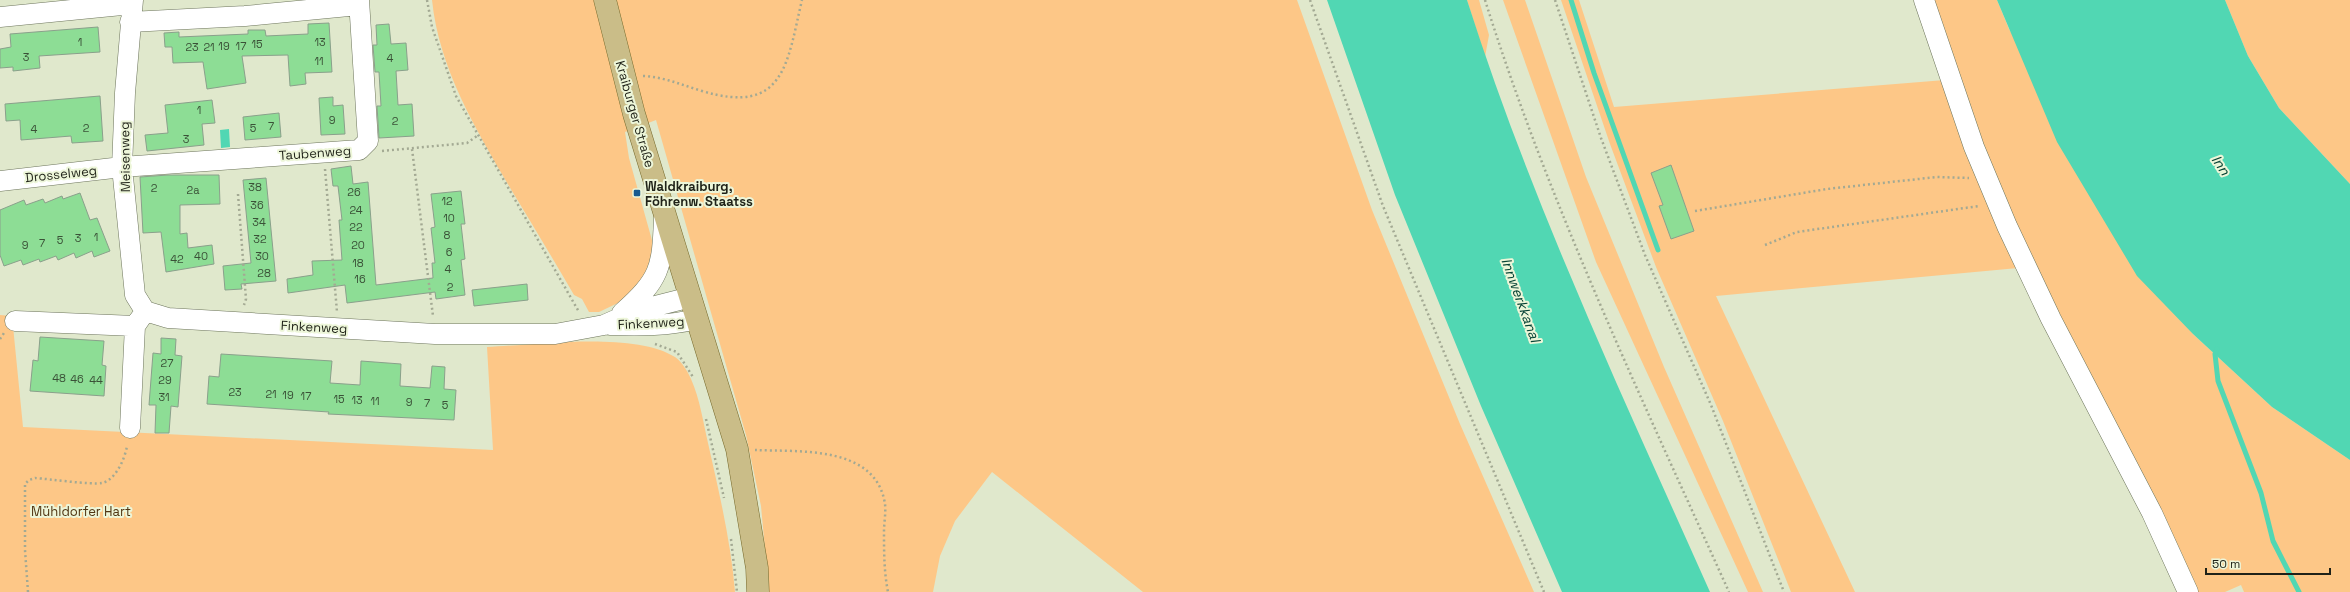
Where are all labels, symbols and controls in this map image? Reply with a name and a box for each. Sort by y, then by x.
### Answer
house number: 1 [78,35,82,49]
house number: 13 [314,35,326,49]
house number: 15 [251,37,263,51]
house number: 19 [218,39,230,53]
house number: 17 [236,39,246,53]
house number: 23 [185,40,199,54]
house number: 21 [203,40,215,54]
house number: 3 [23,50,30,64]
house number: 4 [387,51,394,65]
house number: 11 [314,54,324,68]
street label: Kraiburger Straße [612,59,658,169]
house number: 1 [197,103,201,117]
house number: 9 [329,113,336,127]
house number: 2 [392,114,399,128]
house number: 7 [268,119,274,133]
house number: 2 [83,121,90,135]
street label: Meisenweg [116,121,134,193]
house number: 5 [250,121,257,135]
house number: 4 [31,122,38,136]
house number: 3 [183,132,190,146]
street label: Taubenweg [278,142,352,164]
water label: Inn [2208,151,2234,179]
street label: Drosselweg [24,162,98,186]
place label: Waldkraiburg, Föhrenw. Staatss [645,178,753,210]
house number: 38 [248,180,262,194]
house number: 2 [151,181,158,195]
house number: 2a [187,183,200,197]
house number: 26 [347,185,361,199]
marker: Waldkraiburg, Föhrenw. Staatss [632,188,642,198]
house number: 12 [441,194,453,208]
house number: 36 [250,198,264,212]
house number: 24 [349,203,363,217]
house number: 10 [443,211,455,225]
house number: 34 [252,215,266,229]
house number: 22 [349,220,363,234]
house number: 8 [444,228,451,242]
house number: 1 [94,230,98,244]
house number: 3 [75,231,82,245]
house number: 32 [253,232,267,246]
house number: 5 [57,233,64,247]
house number: 7 [39,236,45,250]
house number: 9 [22,238,29,252]
house number: 20 [351,238,365,252]
house number: 6 [446,245,453,259]
house number: 40 [194,249,208,263]
house number: 30 [255,249,269,263]
house number: 42 [170,252,184,266]
water label: Innwerkkanal [1497,255,1545,346]
house number: 18 [352,256,364,270]
house number: 4 [445,262,452,276]
house number: 28 [257,266,271,280]
house number: 16 [354,272,366,286]
house number: 2 [447,280,454,294]
street label: Finkenweg [617,313,685,333]
street label: Finkenweg [280,317,348,337]
house number: 27 [161,356,173,370]
house number: 48 [52,371,66,385]
house number: 46 [70,372,84,386]
house number: 44 [89,373,103,387]
house number: 29 [158,373,172,387]
house number: 23 [228,385,242,399]
house number: 21 [265,387,277,401]
house number: 19 [282,388,294,402]
house number: 17 [301,389,311,403]
house number: 31 [158,390,170,404]
house number: 15 [333,392,345,406]
house number: 13 [351,393,363,407]
house number: 11 [370,394,380,408]
house number: 9 [406,395,413,409]
house number: 7 [424,396,430,410]
house number: 5 [442,398,449,412]
park label: Mühldorfer Hart [31,503,131,520]
scale bar [2206,550,2330,576]
text: 50 m [2212,556,2240,572]

